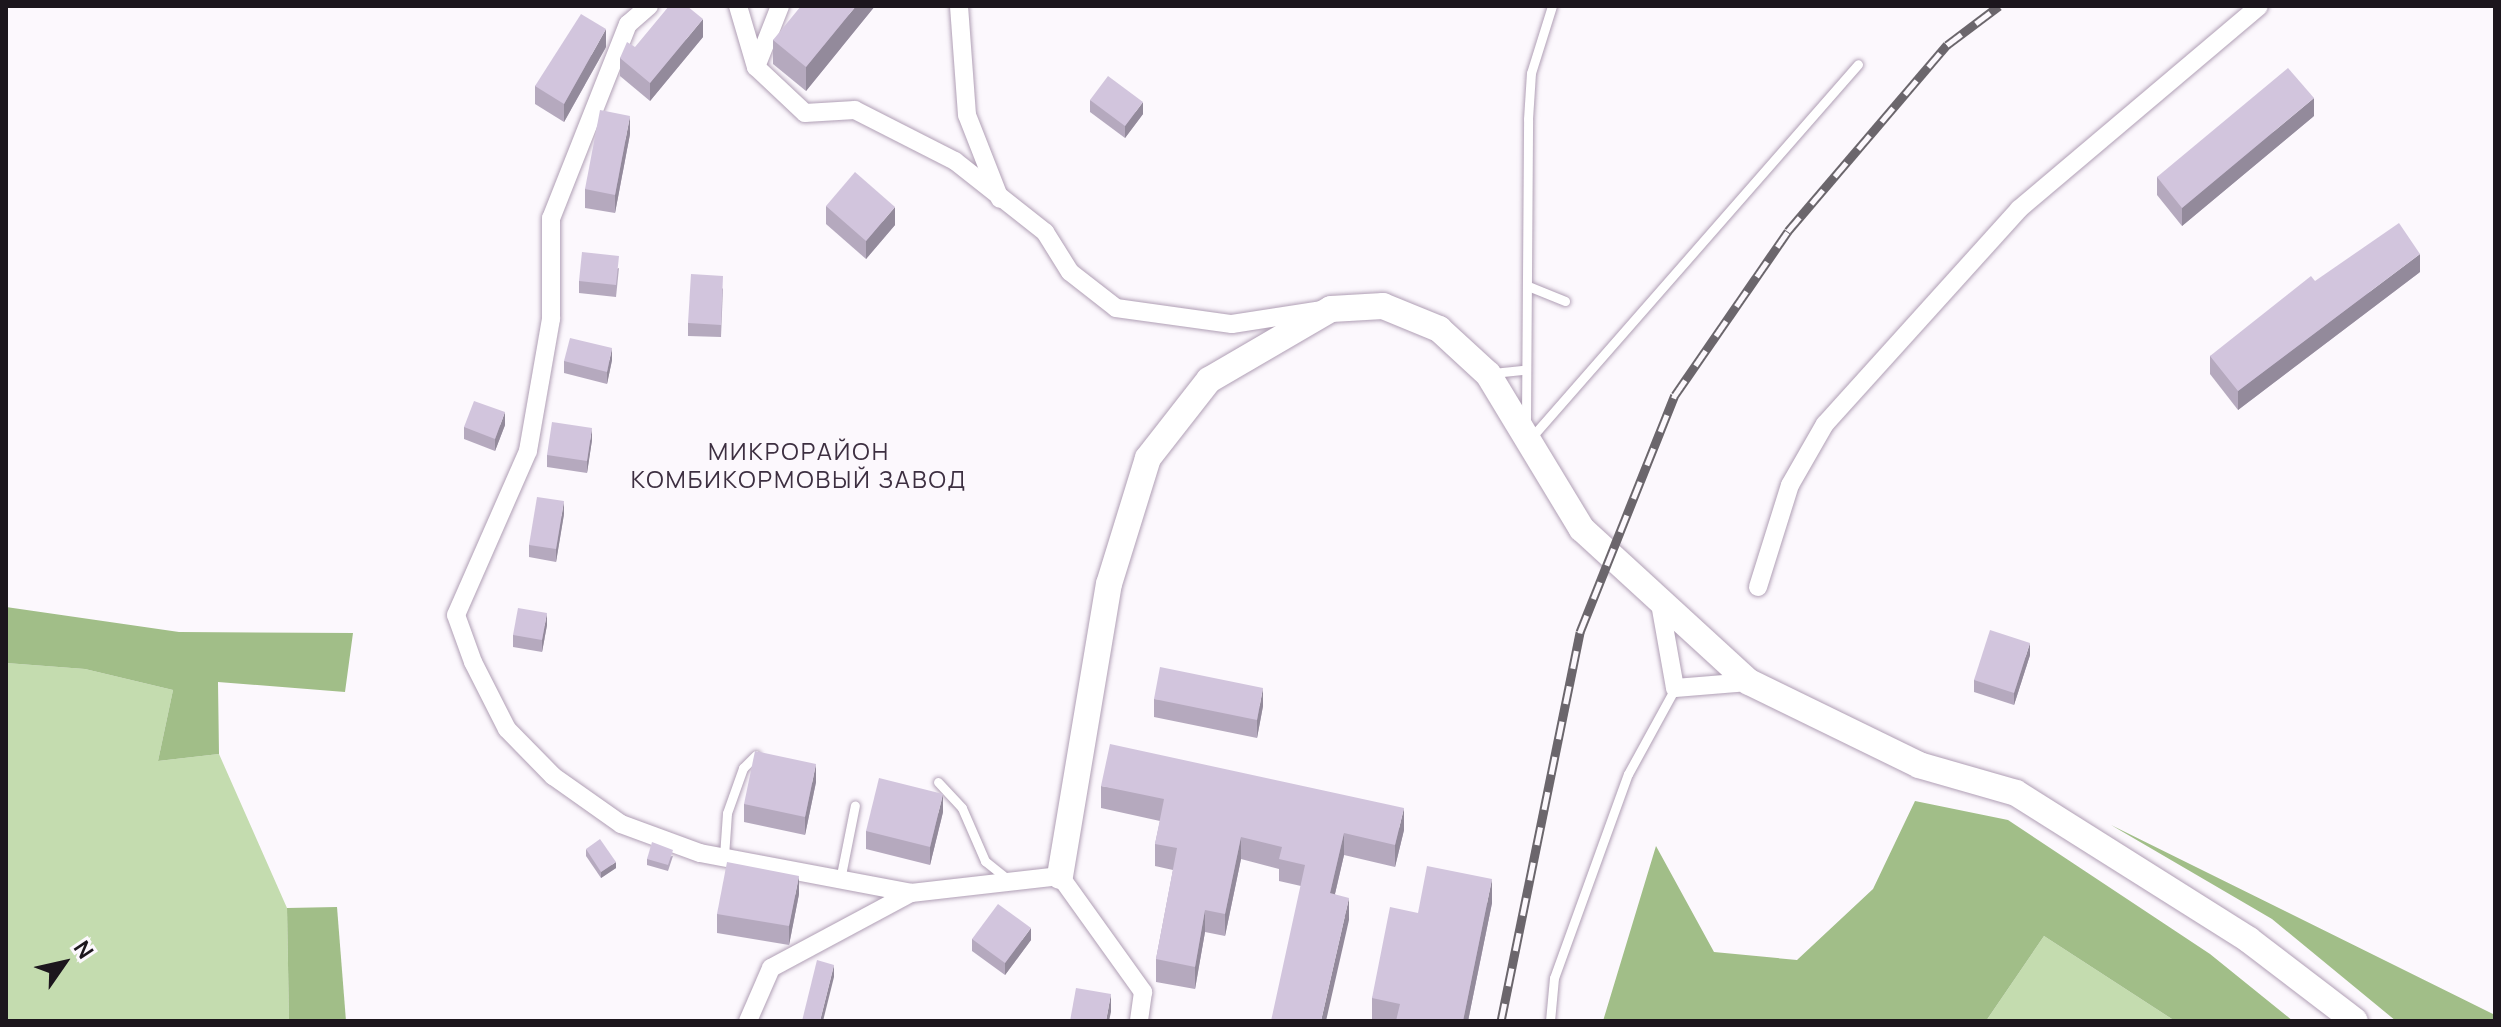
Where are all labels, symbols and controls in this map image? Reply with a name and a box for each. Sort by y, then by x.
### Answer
district label: МИКРОРАЙОН КОМБИКОРМОВЫЙ ЗАВОД [631,437,967,493]
north arrow [24,923,104,1003]
text: N [67,935,101,965]

